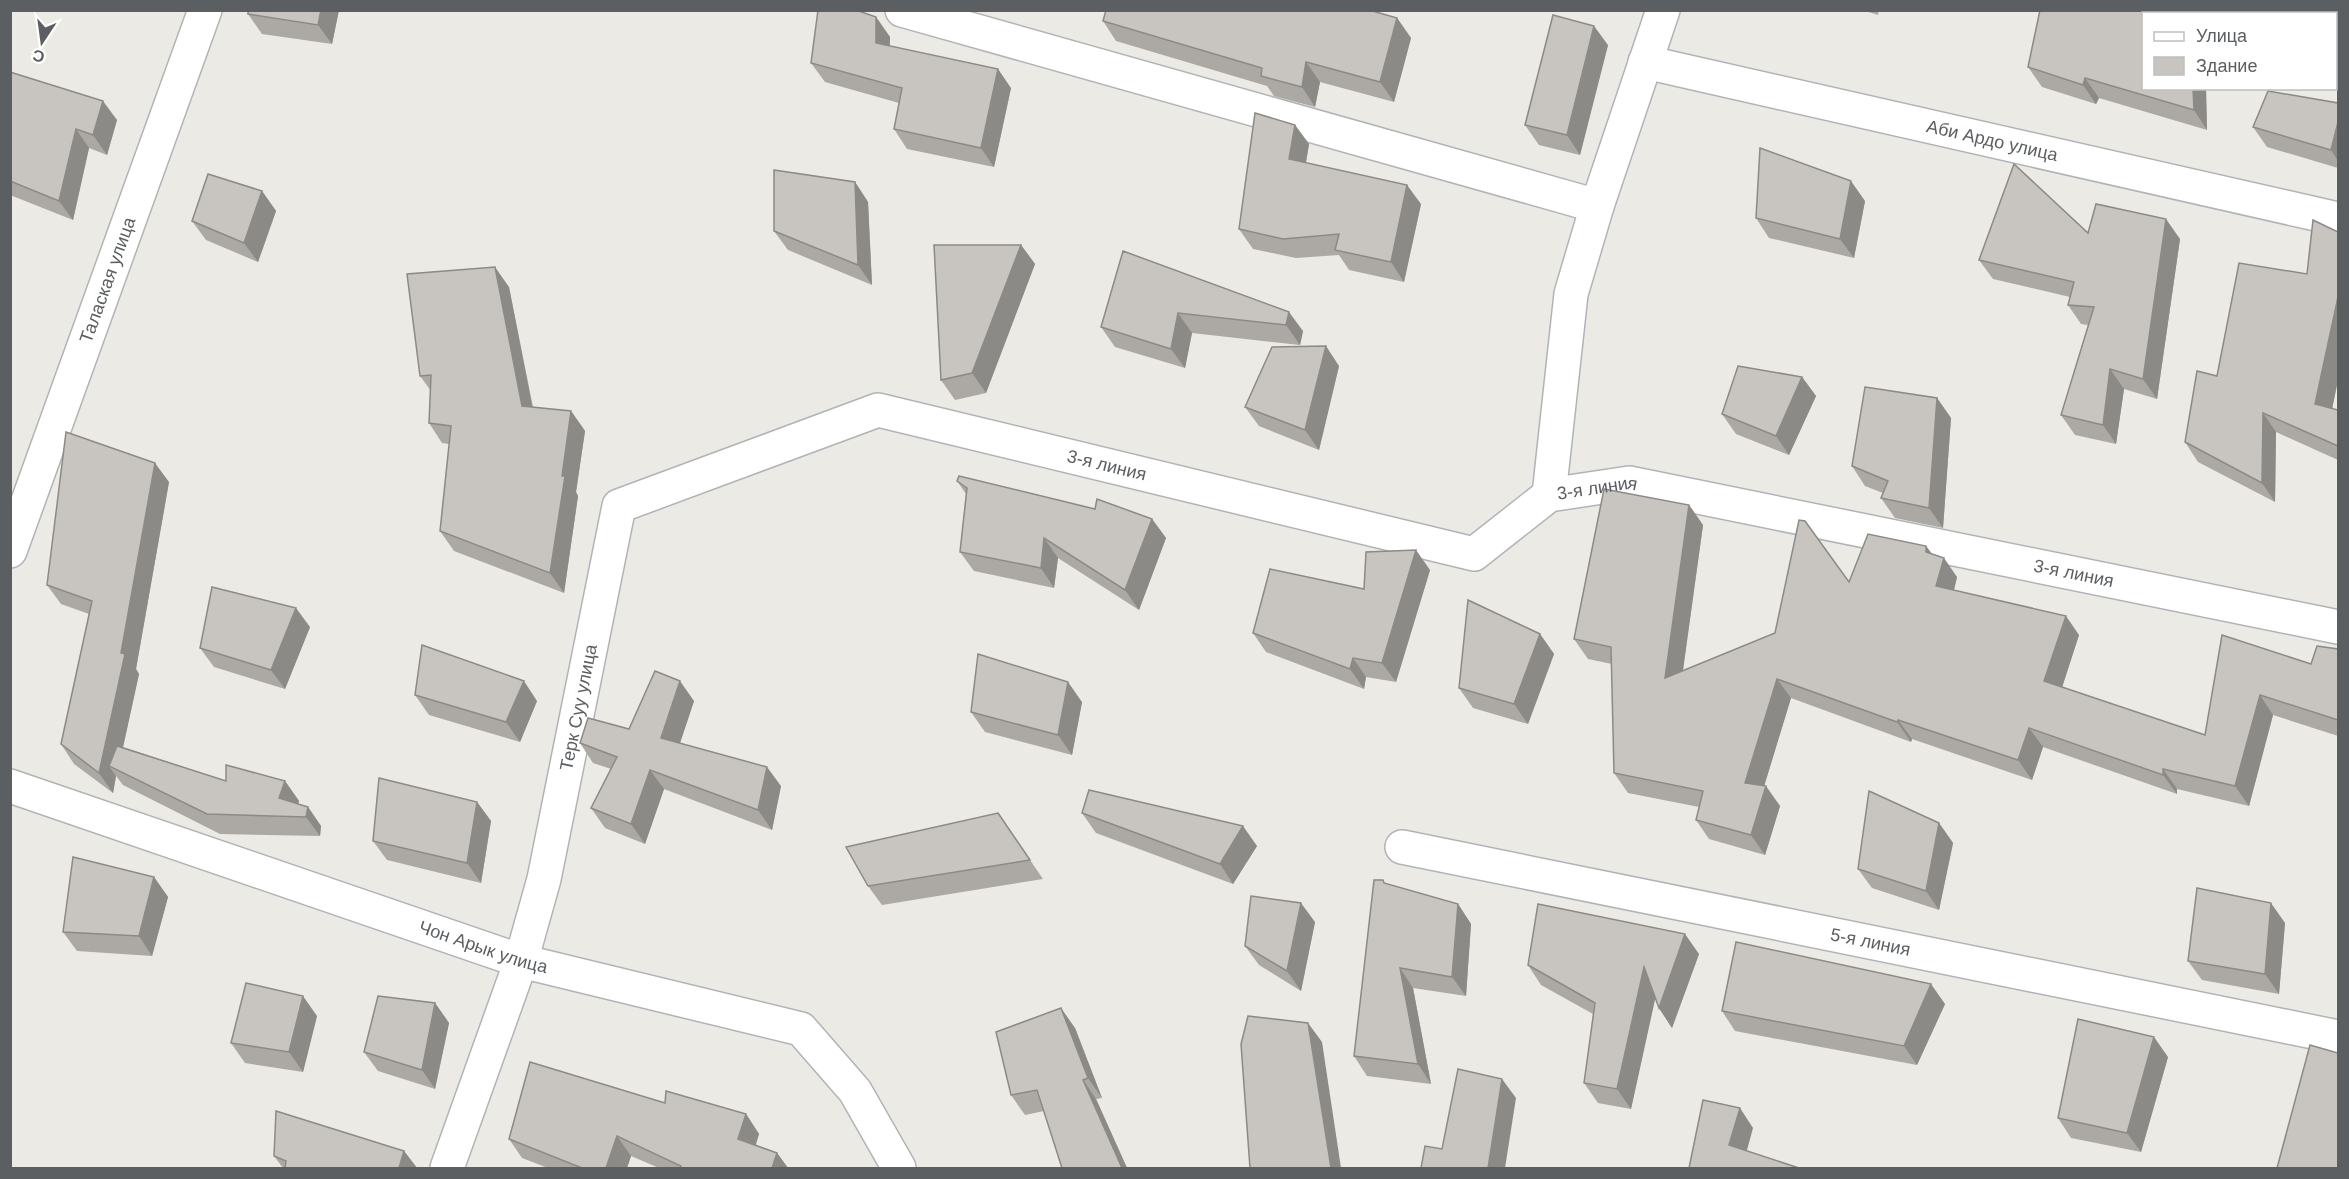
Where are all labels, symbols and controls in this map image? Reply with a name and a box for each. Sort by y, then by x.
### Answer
north arrow [12,12,72,72]
legend [2142,12,2337,90]
text: Улица [2196,26,2248,46]
text: С [31,46,46,66]
text: Здание [2196,56,2257,76]
street label: Аби Ардо улица [1925,116,2061,165]
street label: Талаская улица [76,214,140,346]
street label: 3-я линия [1065,446,1149,485]
street label: 3-я линия [1556,473,1639,504]
street label: 3-я линия [2032,555,2116,591]
street label: Терк Суу улица [556,642,601,772]
street label: Чон Арык улица [416,917,551,977]
street label: 5-я линия [1829,924,1912,960]

